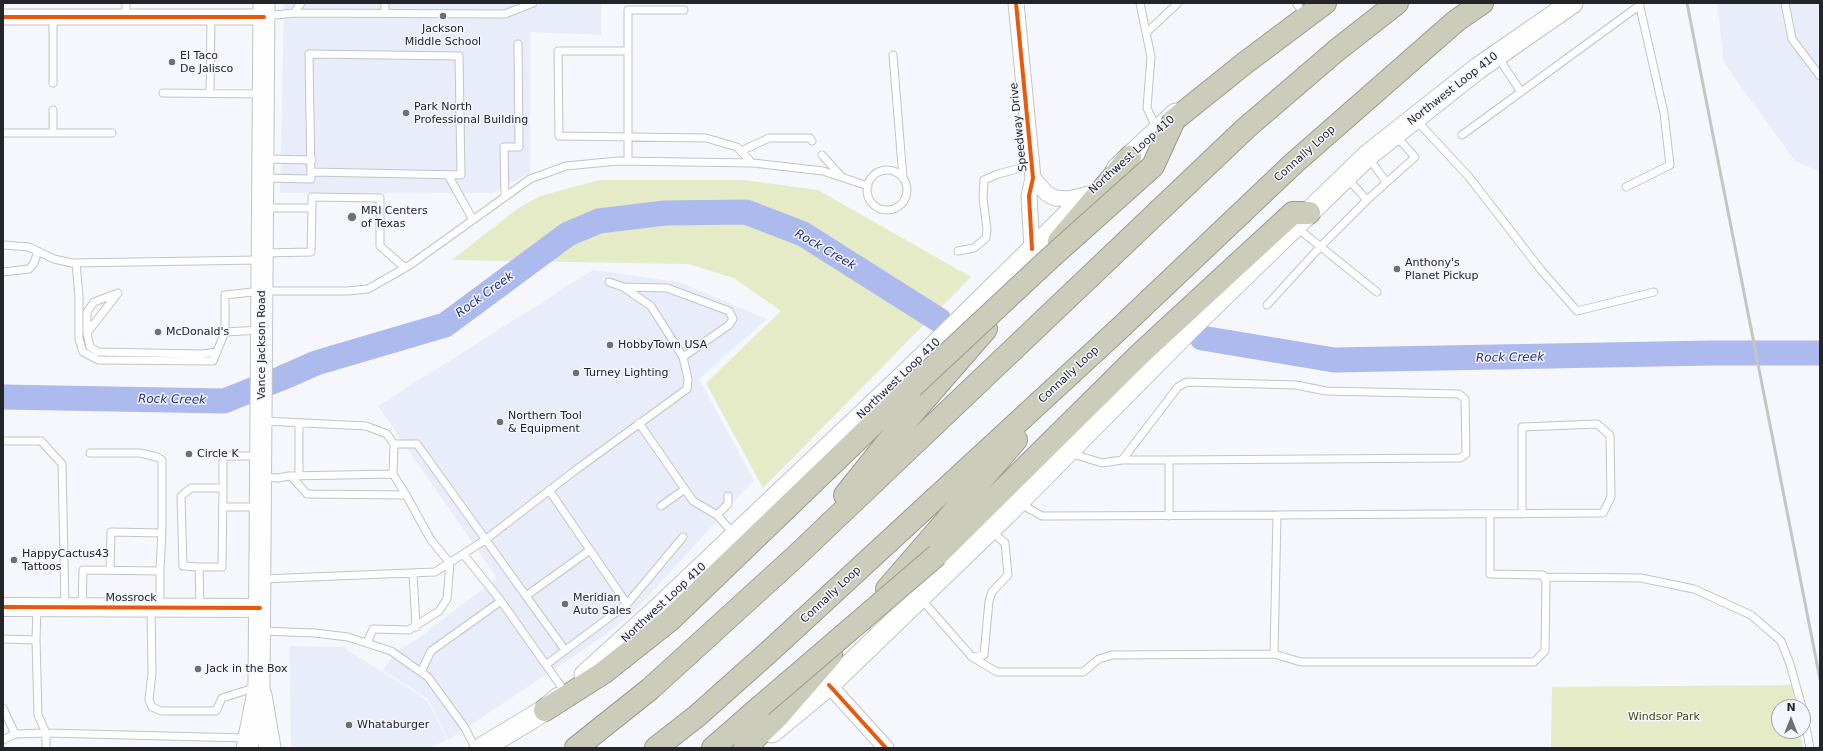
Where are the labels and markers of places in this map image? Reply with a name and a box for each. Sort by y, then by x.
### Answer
marker: Jackson Middle School [438,11,448,21]
place label: Jackson Middle School [405,22,481,48]
place label: El Taco De Jalisco [180,49,233,75]
marker: El Taco De Jalisco [167,57,177,67]
place label: Park North Professional Building [414,100,528,126]
marker: Park North Professional Building [401,108,411,118]
place label: MRI Centers of Texas [361,204,428,230]
marker: MRI Centers of Texas [346,211,358,223]
place label: Anthony's Planet Pickup [1405,256,1478,282]
marker: Anthony's Planet Pickup [1392,264,1402,274]
place label: McDonald's [166,325,229,339]
marker: McDonald's [153,327,163,337]
place label: HobbyTown USA [618,338,707,352]
marker: HobbyTown USA [605,340,615,350]
place label: Turney Lighting [584,366,669,380]
marker: Turney Lighting [571,368,581,378]
place label: Northern Tool & Equipment [508,409,582,435]
marker: Northern Tool & Equipment [495,417,505,427]
place label: Circle K [197,447,239,461]
marker: Circle K [184,449,194,459]
place label: HappyCactus43 Tattoos [22,547,109,573]
marker: HappyCactus43 Tattoos [9,555,19,565]
place label: Meridian Auto Sales [573,591,631,617]
marker: Meridian Auto Sales [560,599,570,609]
place label: Jack in the Box [206,662,287,676]
marker: Jack in the Box [193,664,203,674]
place label: Whataburger [357,718,429,732]
marker: Whataburger [344,720,354,730]

